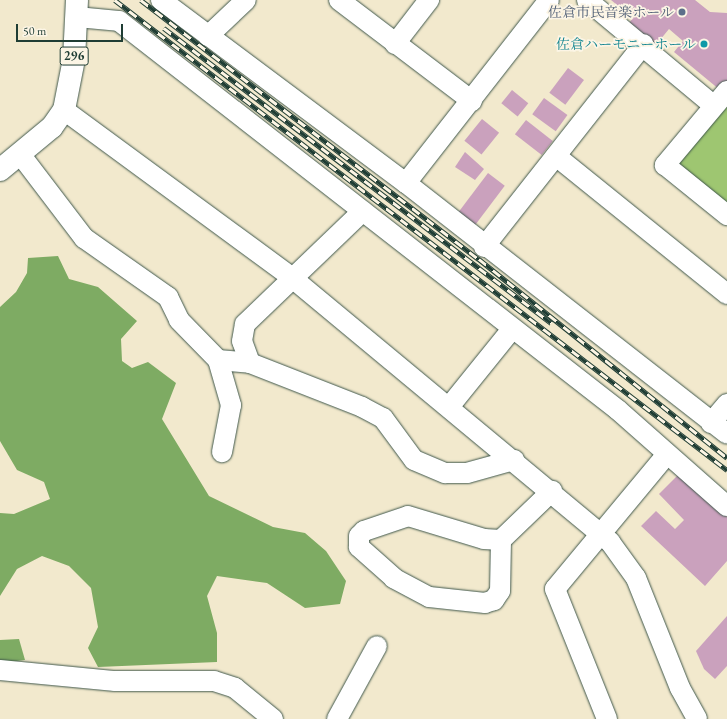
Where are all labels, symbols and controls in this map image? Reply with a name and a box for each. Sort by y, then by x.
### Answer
place label: 佐倉市民音楽ホール [548,4,674,20]
marker: 佐倉市民音楽ホール [677,7,687,17]
scale bar [18,16,125,42]
text: 50 m [23,23,46,39]
place label: 佐倉ハーモニーホール [556,36,696,52]
marker: 佐倉ハーモニーホール [699,39,709,49]
road number: 296 [59,45,89,67]

